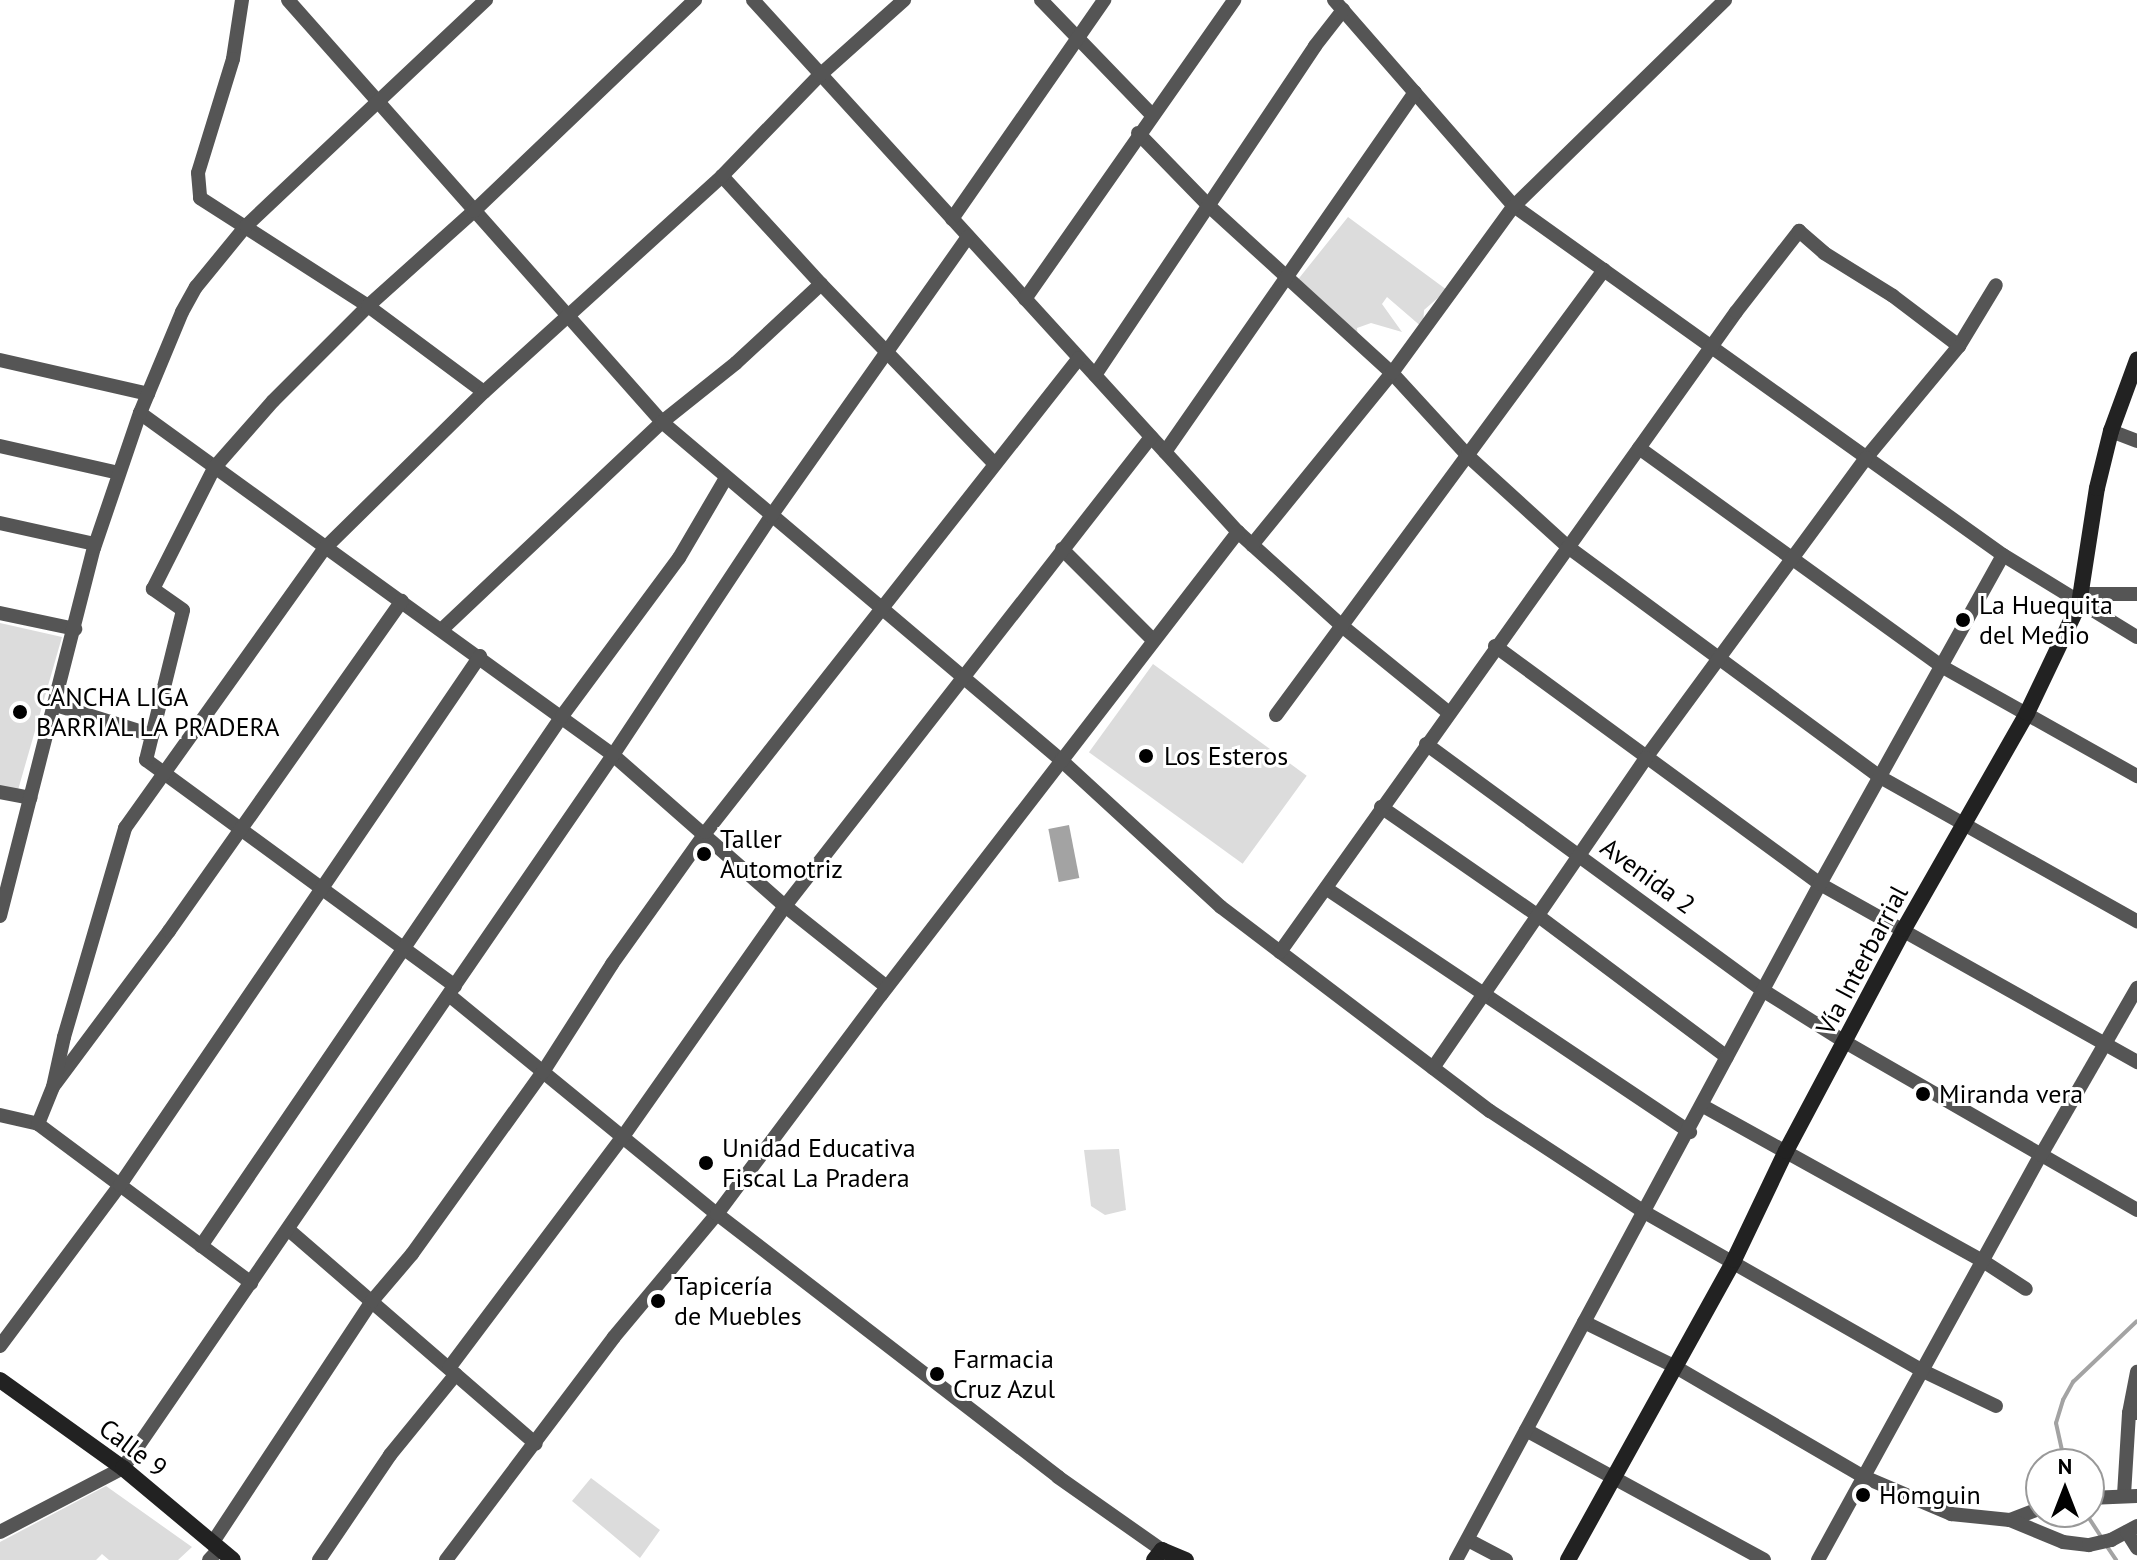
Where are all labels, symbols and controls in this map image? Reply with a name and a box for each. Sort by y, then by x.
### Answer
place label: La Huequita del Medio [1979,589,2113,650]
marker: La Huequita del Medio [1954,611,1972,629]
place label: CANCHA LIGA BARRIAL LA PRADERA [36,681,282,742]
marker: CANCHA LIGA BARRIAL LA PRADERA [11,703,29,721]
place label: Los Esteros [1164,740,1288,772]
marker: Los Esteros [1135,745,1157,767]
place label: Taller Automotriz [720,823,843,884]
street label: Avenida 2 [1595,831,1701,921]
marker: Taller Automotriz [695,845,713,863]
street label: Vía Interbarrial [1810,880,1914,1040]
place label: Miranda vera [1939,1078,2084,1110]
marker: Miranda vera [1914,1085,1932,1103]
place label: Unidad Educativa Fiscal La Pradera [722,1132,916,1194]
marker: Unidad Educativa Fiscal La Pradera [697,1154,715,1172]
place label: Tapicería de Muebles [674,1270,802,1332]
marker: Tapicería de Muebles [649,1292,667,1310]
place label: Farmacia Cruz Azul [953,1343,1057,1404]
marker: Farmacia Cruz Azul [928,1365,946,1383]
street label: Calle 9 [93,1412,173,1484]
north arrow [2025,1448,2105,1528]
text: N [2058,1452,2072,1480]
place label: Homguin [1879,1479,1981,1511]
marker: Homguin [1854,1486,1872,1504]

